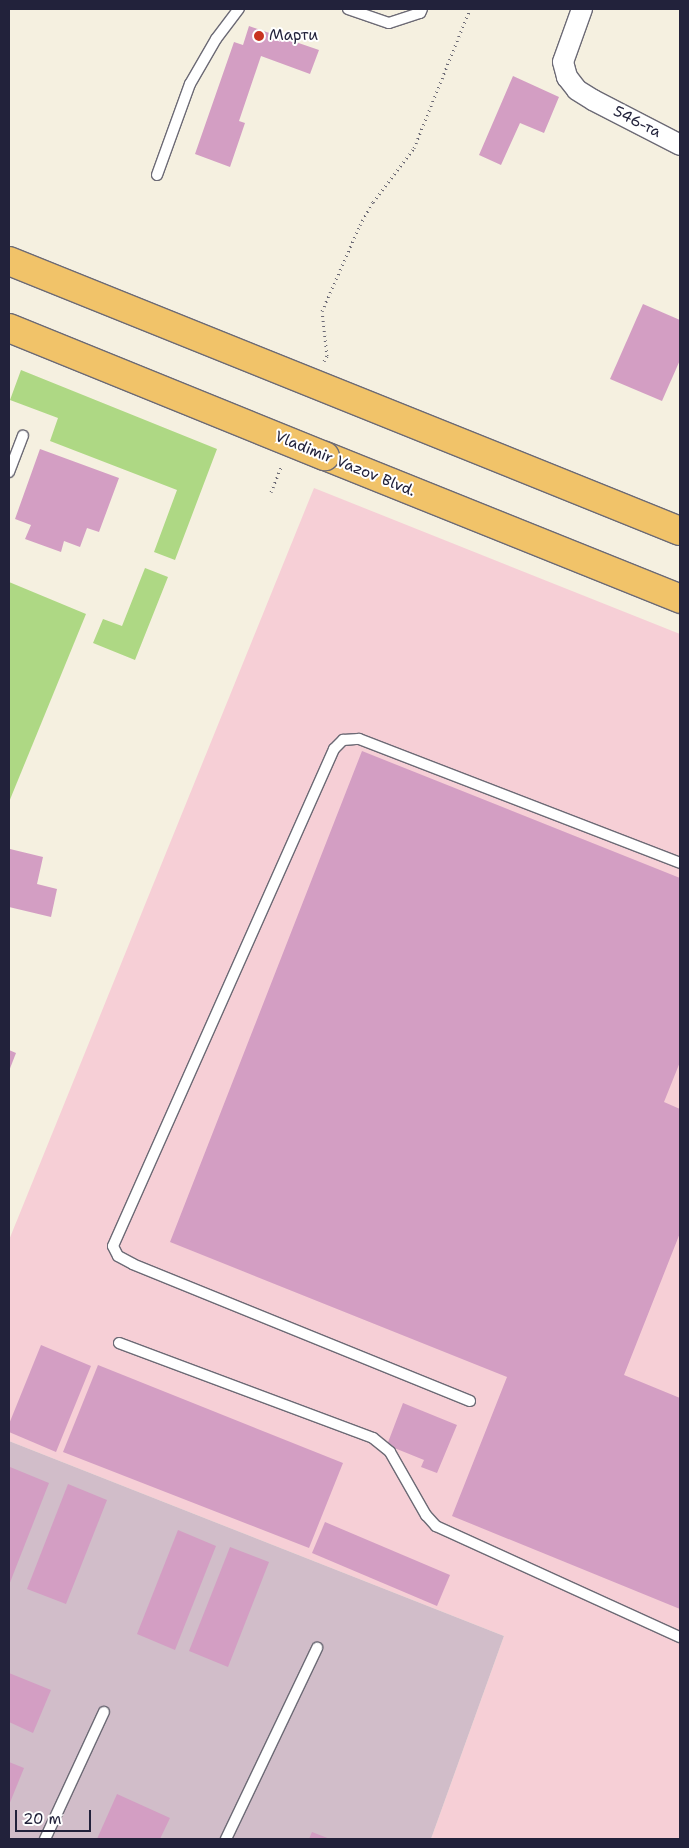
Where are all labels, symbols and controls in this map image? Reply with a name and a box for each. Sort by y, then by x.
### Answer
place label: Марти [269,27,318,45]
marker: Марти [253,30,265,42]
street label: 546-та [610,102,664,142]
street label: Vladimir Vazov Blvd. [272,428,418,500]
scale bar [18,1800,94,1832]
text: 20 m [23,1809,62,1829]

